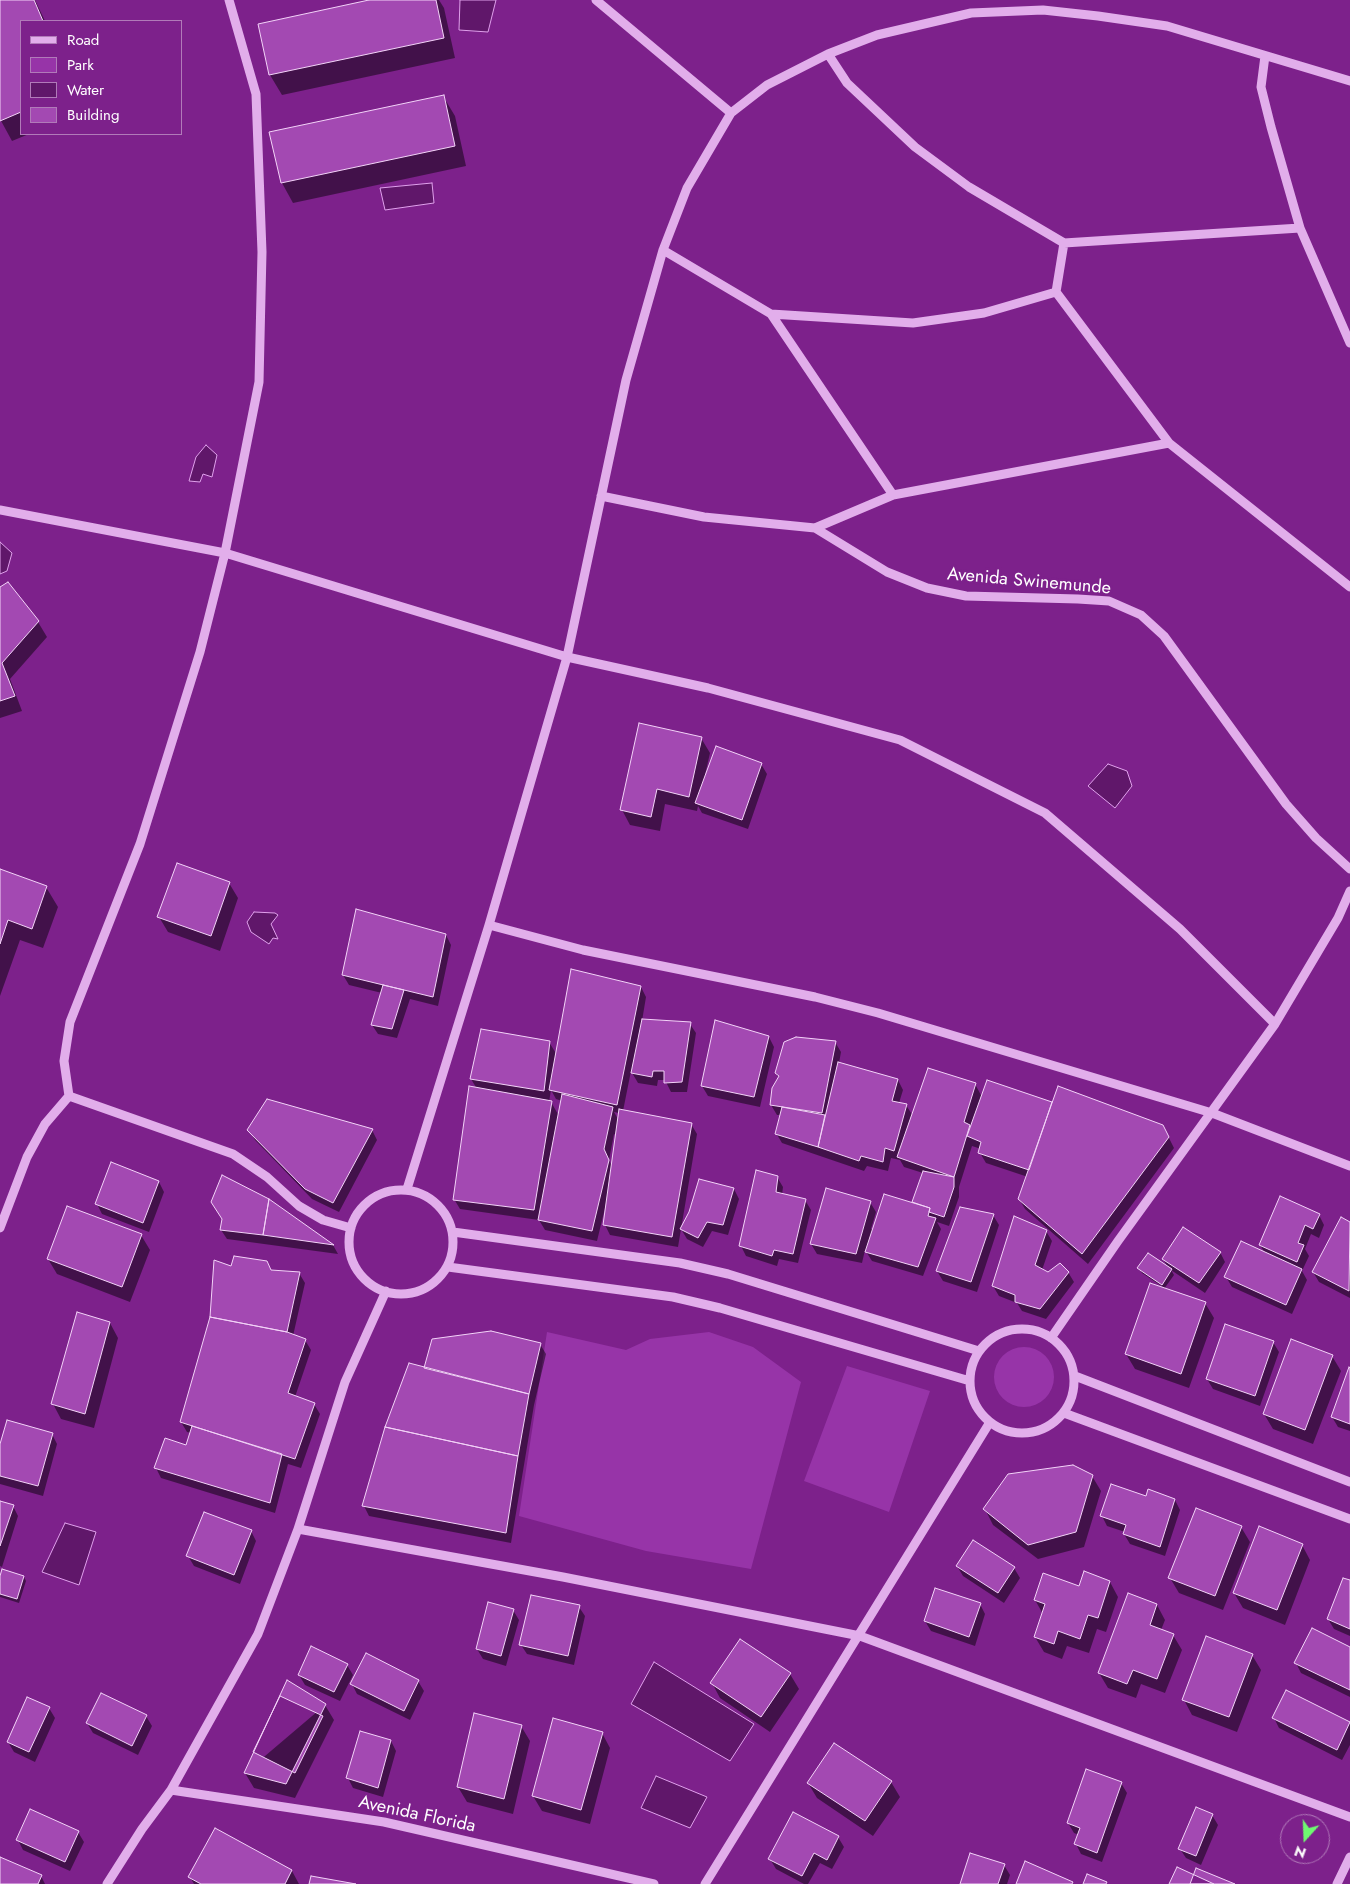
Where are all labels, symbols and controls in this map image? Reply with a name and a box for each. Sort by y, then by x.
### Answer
legend [20,20,182,135]
text: Road [67,29,99,51]
text: Park [67,54,94,76]
text: Water [67,79,104,101]
text: Building [67,104,119,126]
street label: Avenida Swinemunde [946,564,1112,600]
street label: Avenida Florida [357,1792,477,1838]
north arrow [1280,1814,1330,1864]
text: N [1292,1841,1309,1863]

